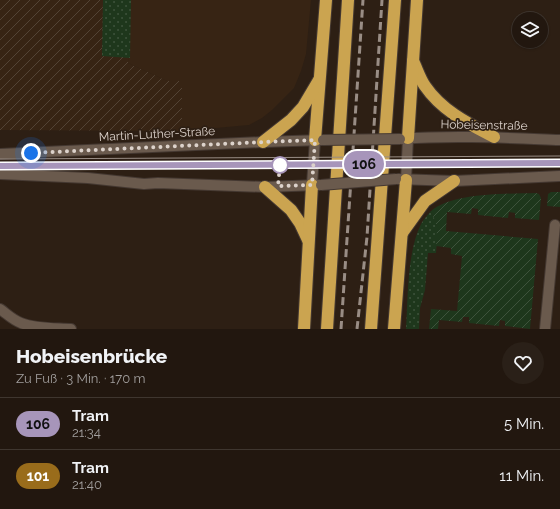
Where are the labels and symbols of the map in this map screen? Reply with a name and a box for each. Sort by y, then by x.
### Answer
street label: Hobeisenstraße [440,117,528,133]
street label: Martin-Luther-Straße [98,124,216,144]
your location [21,143,41,163]
line badge: 106 [341,151,387,177]
unlabelled marker [271,156,289,174]

